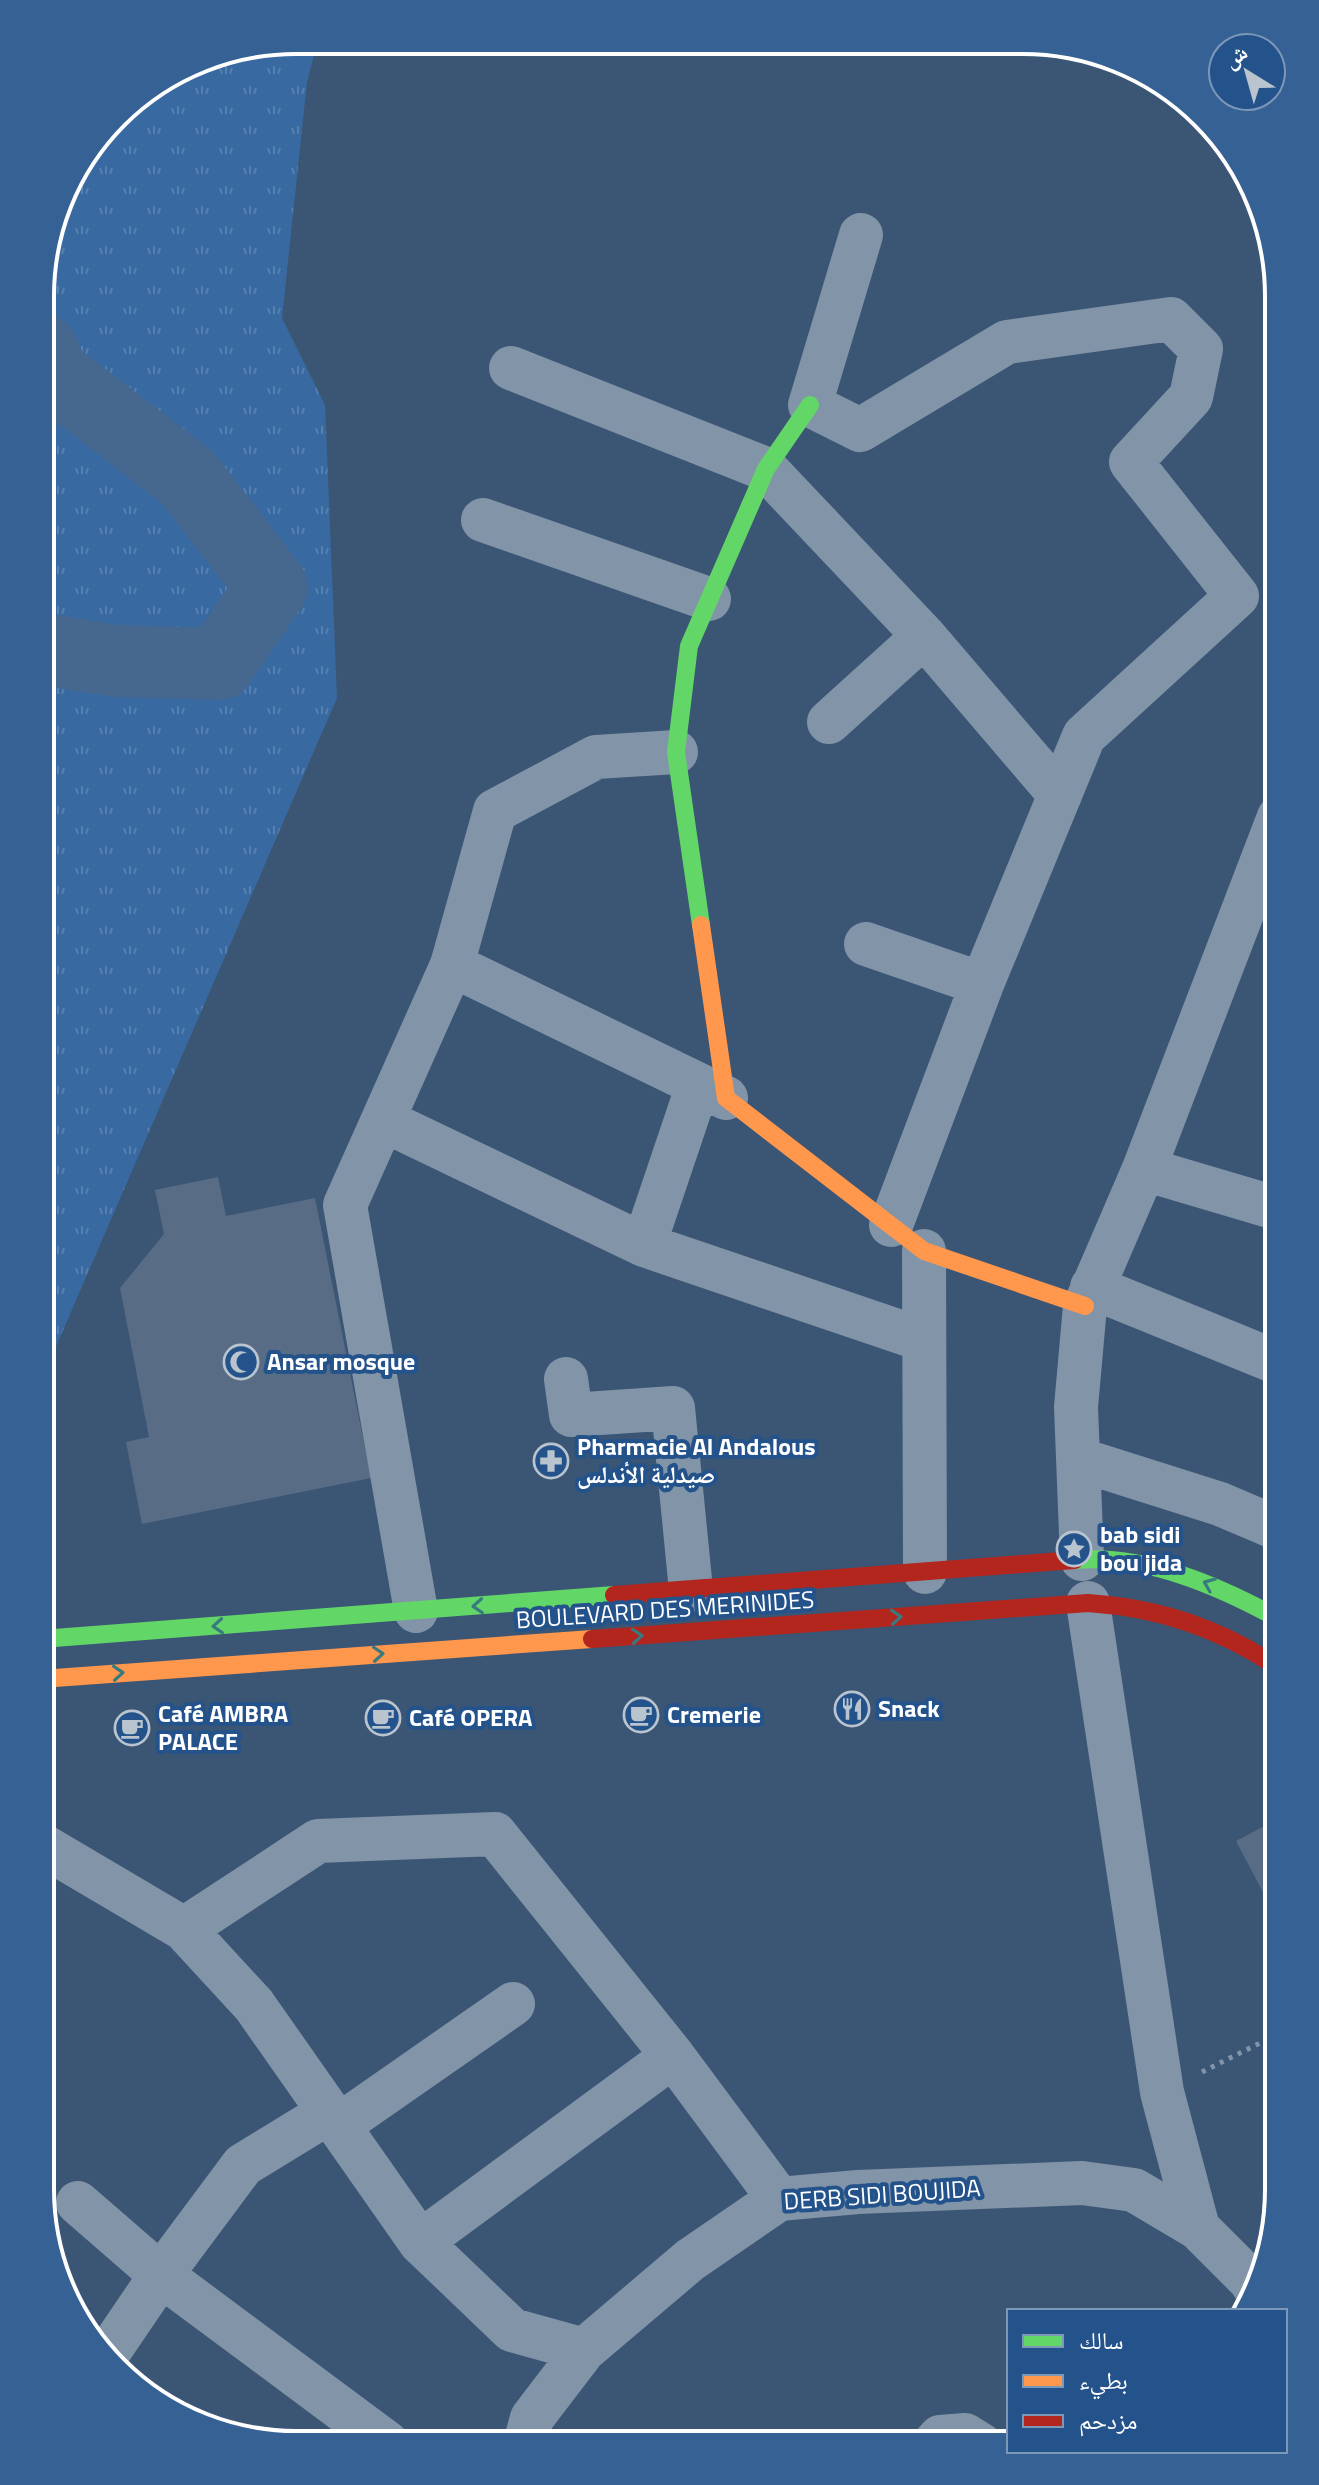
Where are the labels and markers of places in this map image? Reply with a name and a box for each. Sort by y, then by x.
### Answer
mosque icon: Ansar mosque [222,1343,260,1381]
place label: Ansar mosque [267,1343,415,1379]
place label: Pharmacie Al Andalous صيدلية الأندلس [577,1428,816,1492]
pharmacy icon: Pharmacie Al Andalous صيدلية الأندلس [532,1442,570,1480]
place label: bab sidi bou jida [1100,1516,1182,1580]
place icon: bab sidi bou jida [1055,1530,1093,1568]
restaurant icon: Snack [833,1690,871,1728]
place label: Snack [878,1690,940,1726]
place label: Café AMBRA PALACE [158,1695,289,1759]
cafe icon: Cremerie [622,1696,660,1734]
place label: Cremerie [667,1696,761,1732]
cafe icon: Café OPERA [364,1699,402,1737]
place label: Café OPERA [409,1699,533,1735]
cafe icon: Café AMBRA PALACE [113,1709,151,1747]

